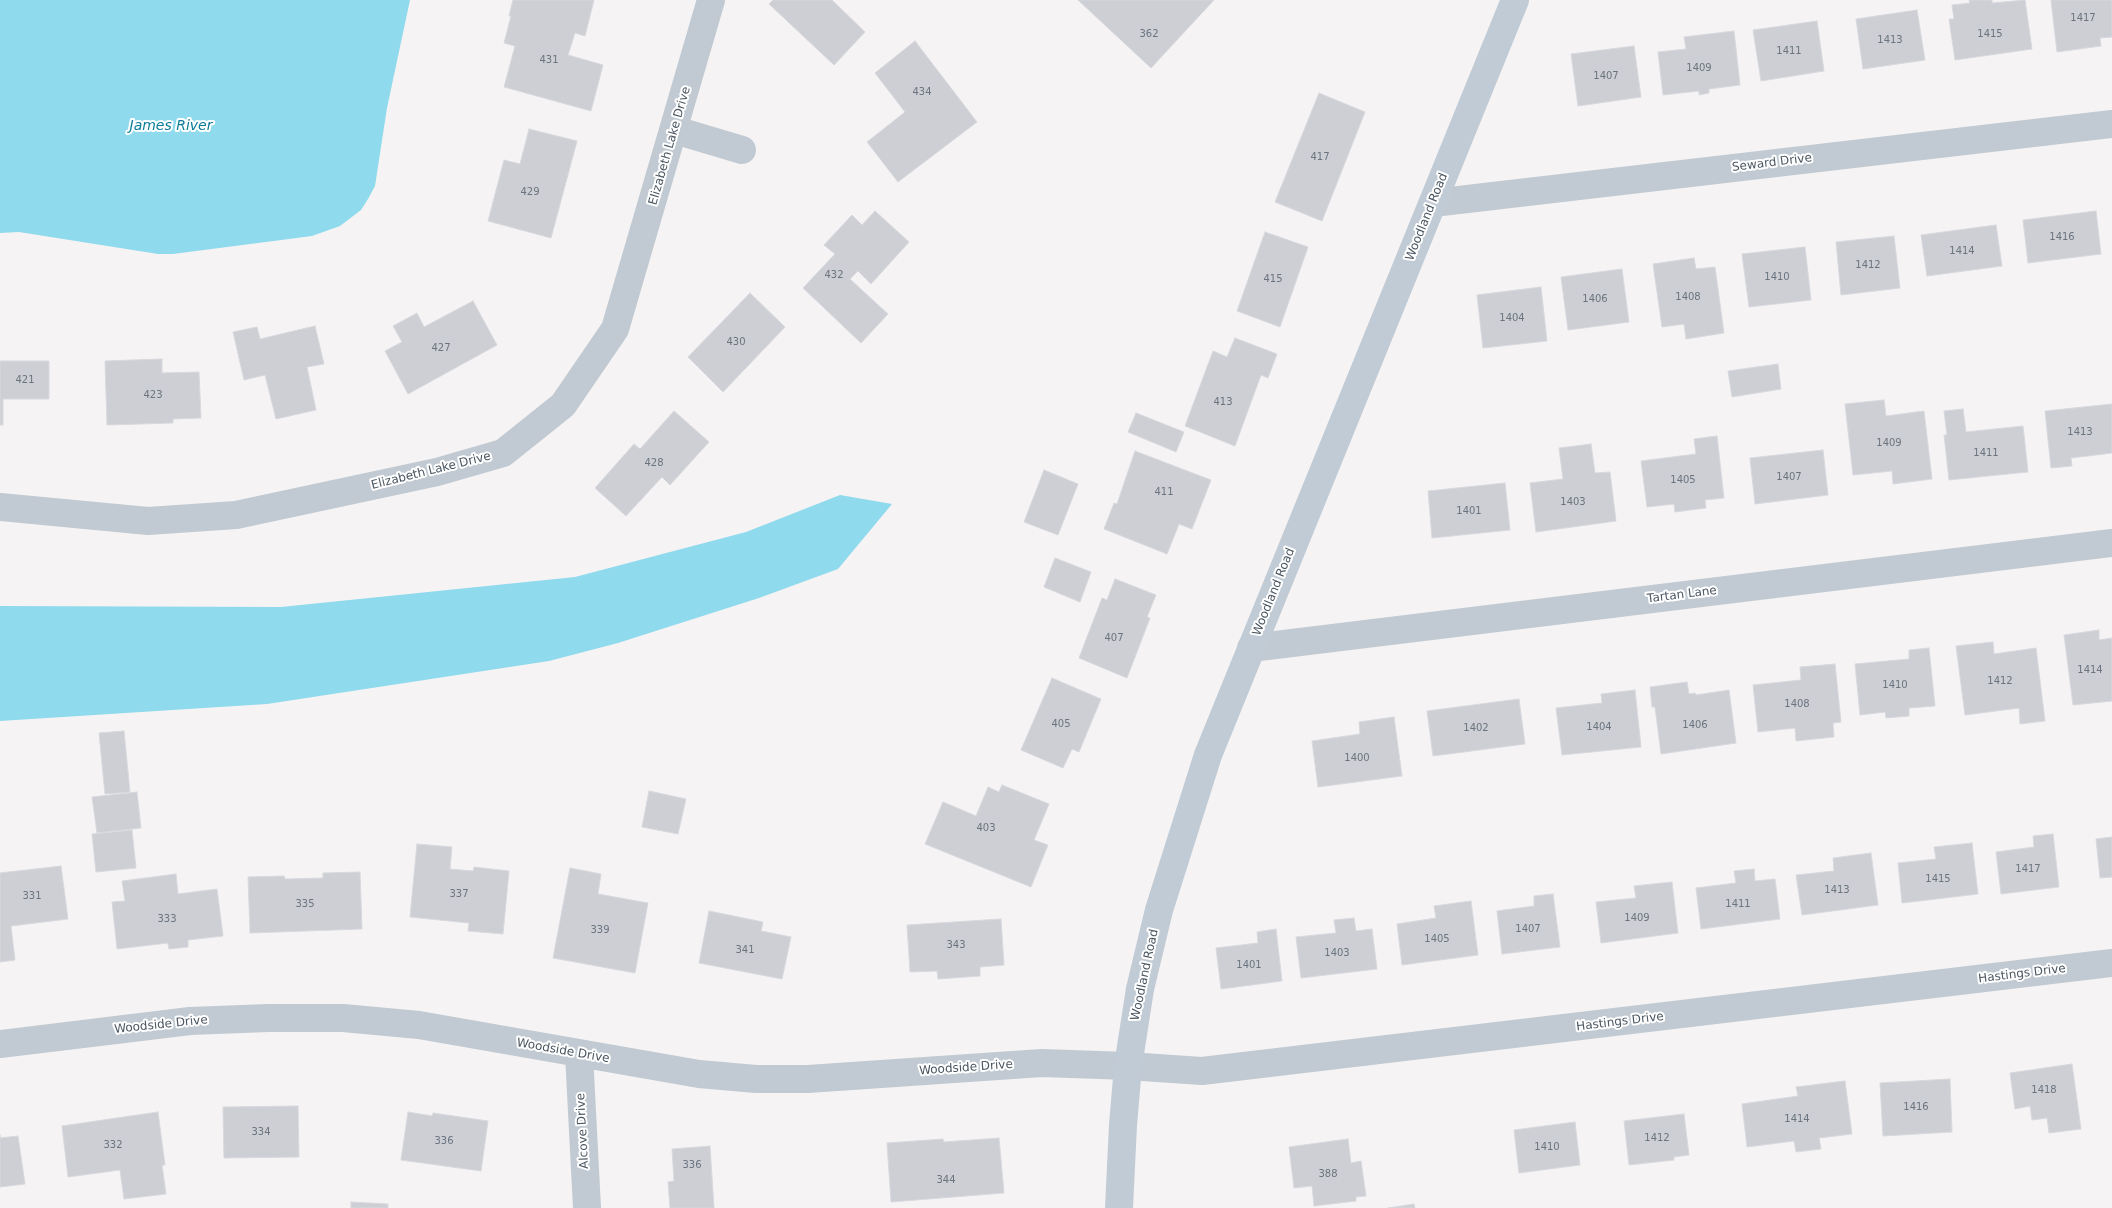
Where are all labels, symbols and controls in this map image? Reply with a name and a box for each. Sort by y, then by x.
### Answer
house number: 1417 [2070,12,2096,24]
house number: 362 [1139,28,1159,40]
house number: 1415 [1977,28,2003,40]
house number: 1413 [1877,34,1903,46]
house number: 1411 [1776,45,1802,57]
house number: 431 [539,54,559,66]
house number: 1409 [1686,62,1712,74]
house number: 1407 [1593,70,1619,82]
street label: Elizabeth Lake Drive [646,85,694,207]
house number: 434 [912,86,932,98]
water label: James River [130,118,212,134]
house number: 417 [1310,151,1330,163]
street label: Seward Drive [1731,151,1813,175]
street label: Woodland Road [1403,171,1451,263]
house number: 429 [520,186,540,198]
house number: 1416 [2049,231,2075,243]
house number: 1414 [1949,245,1975,257]
house number: 1412 [1855,259,1881,271]
house number: 432 [824,269,844,281]
house number: 1410 [1764,271,1790,283]
house number: 415 [1263,273,1283,285]
house number: 1408 [1675,291,1701,303]
house number: 1406 [1582,293,1608,305]
house number: 1404 [1499,312,1525,324]
house number: 430 [726,336,746,348]
house number: 427 [431,342,451,354]
house number: 421 [15,374,35,386]
house number: 423 [143,389,163,401]
house number: 413 [1213,396,1233,408]
house number: 1413 [2067,426,2093,438]
house number: 1409 [1876,437,1902,449]
house number: 1411 [1973,447,1999,459]
street label: Elizabeth Lake Drive [370,449,492,493]
house number: 428 [644,457,664,469]
house number: 1407 [1776,471,1802,483]
house number: 1405 [1670,474,1696,486]
house number: 411 [1154,486,1174,498]
house number: 1403 [1560,496,1586,508]
house number: 1401 [1456,505,1482,517]
street label: Woodland Road [1250,546,1298,638]
street label: Tartan Lane [1646,584,1718,606]
house number: 407 [1104,632,1124,644]
house number: 1414 [2077,664,2103,676]
house number: 1412 [1987,675,2013,687]
house number: 1410 [1882,679,1908,691]
house number: 1408 [1784,698,1810,710]
house number: 405 [1051,718,1071,730]
house number: 1406 [1682,719,1708,731]
house number: 1404 [1586,721,1612,733]
house number: 1402 [1463,722,1489,734]
house number: 1400 [1344,752,1370,764]
house number: 403 [976,822,996,834]
house number: 1417 [2015,863,2041,875]
house number: 1415 [1925,873,1951,885]
house number: 1413 [1824,884,1850,896]
house number: 337 [449,888,469,900]
house number: 331 [22,890,42,902]
house number: 335 [295,898,315,910]
house number: 1411 [1725,898,1751,910]
house number: 1409 [1624,912,1650,924]
house number: 333 [157,913,177,925]
house number: 1407 [1515,923,1541,935]
house number: 339 [590,924,610,936]
street label: Woodland Road [1128,928,1162,1022]
house number: 1405 [1424,933,1450,945]
house number: 343 [946,939,966,951]
house number: 341 [735,944,755,956]
house number: 1403 [1324,947,1350,959]
house number: 1401 [1236,959,1262,971]
street label: Hastings Drive [1977,961,2067,987]
street label: Hastings Drive [1575,1009,1665,1035]
street label: Woodside Drive [114,1013,208,1037]
street label: Woodside Drive [516,1036,610,1066]
street label: Woodside Drive [919,1058,1013,1078]
house number: 1418 [2031,1084,2057,1096]
street label: Alcove Drive [574,1093,592,1169]
house number: 1416 [1903,1101,1929,1113]
house number: 1414 [1784,1113,1810,1125]
house number: 334 [251,1126,271,1138]
house number: 1412 [1644,1132,1670,1144]
house number: 336 [434,1135,454,1147]
house number: 332 [103,1139,123,1151]
house number: 1410 [1534,1141,1560,1153]
house number: 336 [682,1159,702,1171]
house number: 388 [1318,1168,1338,1180]
house number: 344 [936,1174,956,1186]

